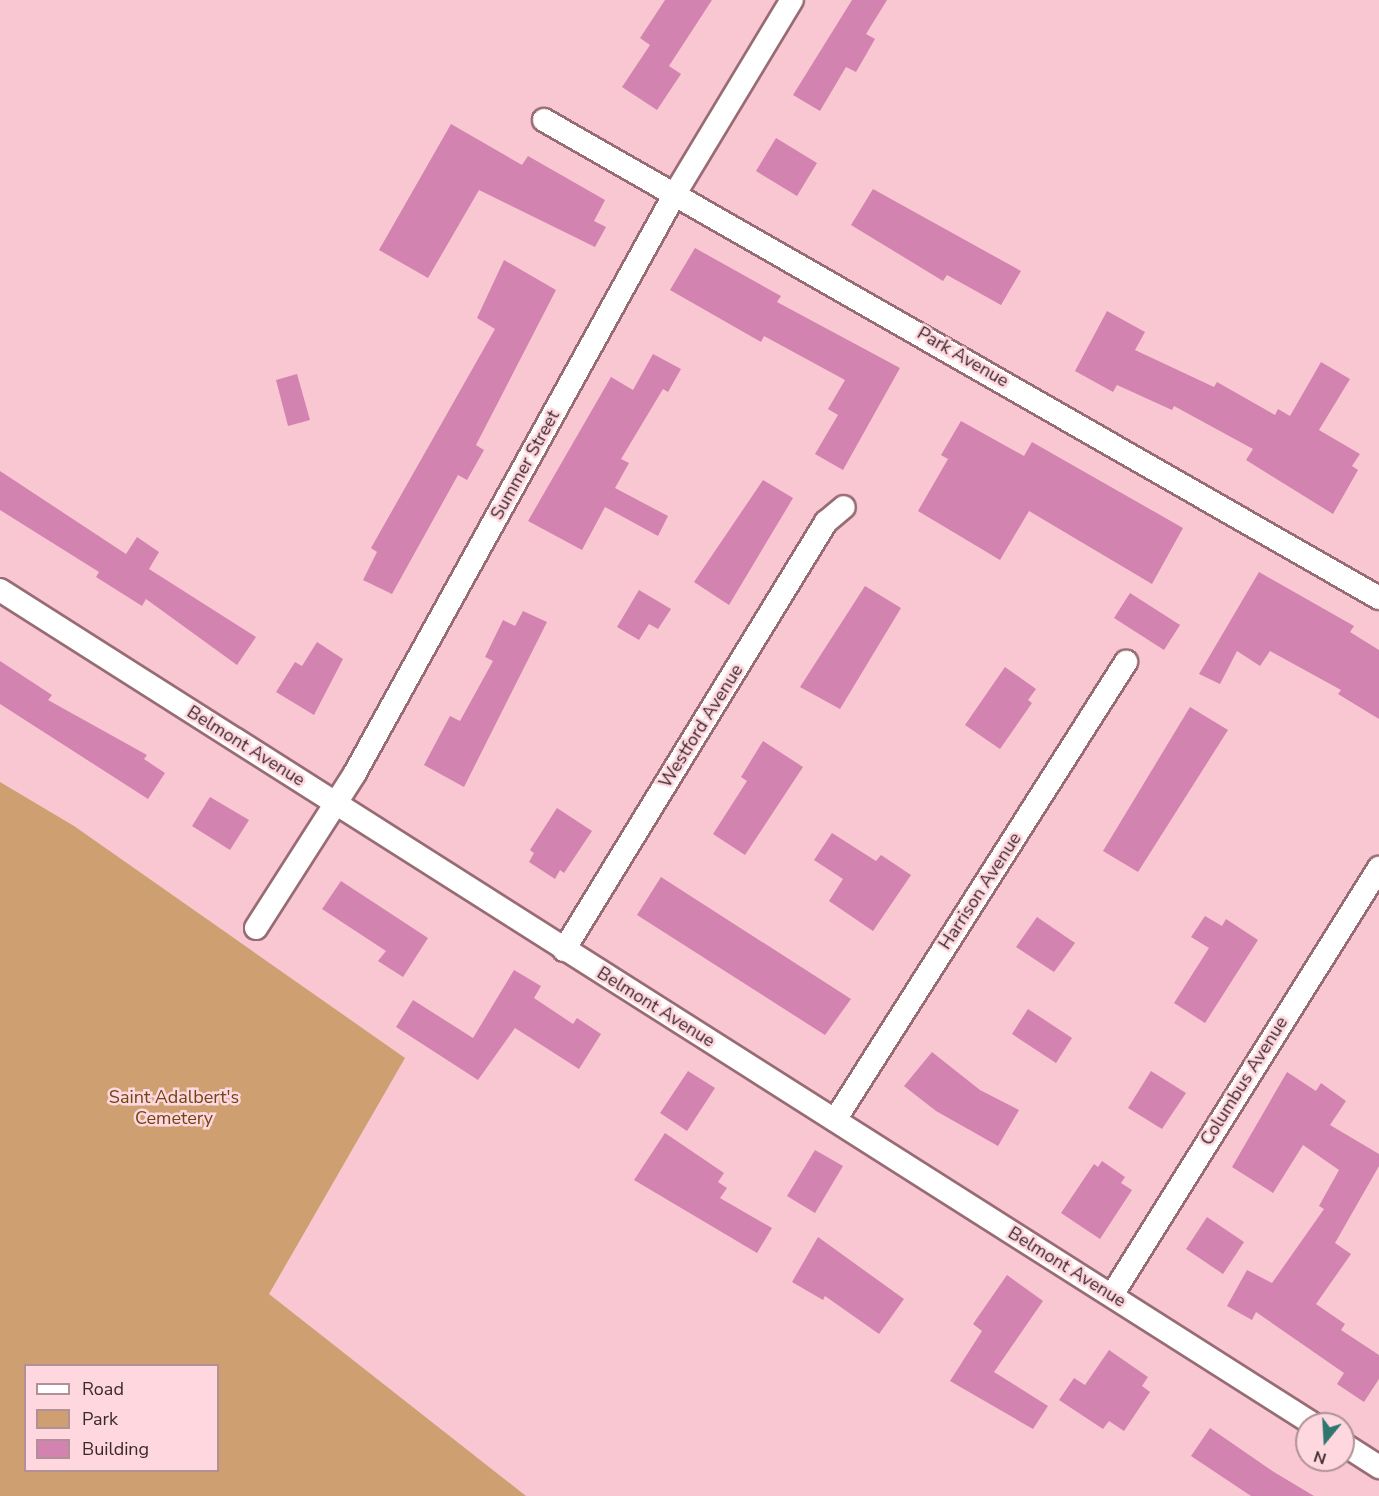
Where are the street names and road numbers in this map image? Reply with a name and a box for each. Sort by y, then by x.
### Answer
street label: Park Avenue [914,322,1012,392]
street label: Summer Street [486,407,564,523]
street label: Westford Avenue [654,660,748,792]
street label: Belmont Avenue [183,701,309,791]
street label: Harrison Avenue [934,828,1026,954]
street label: Belmont Avenue [593,962,719,1052]
street label: Columbus Avenue [1196,1013,1292,1149]
street label: Belmont Avenue [1004,1222,1130,1312]

